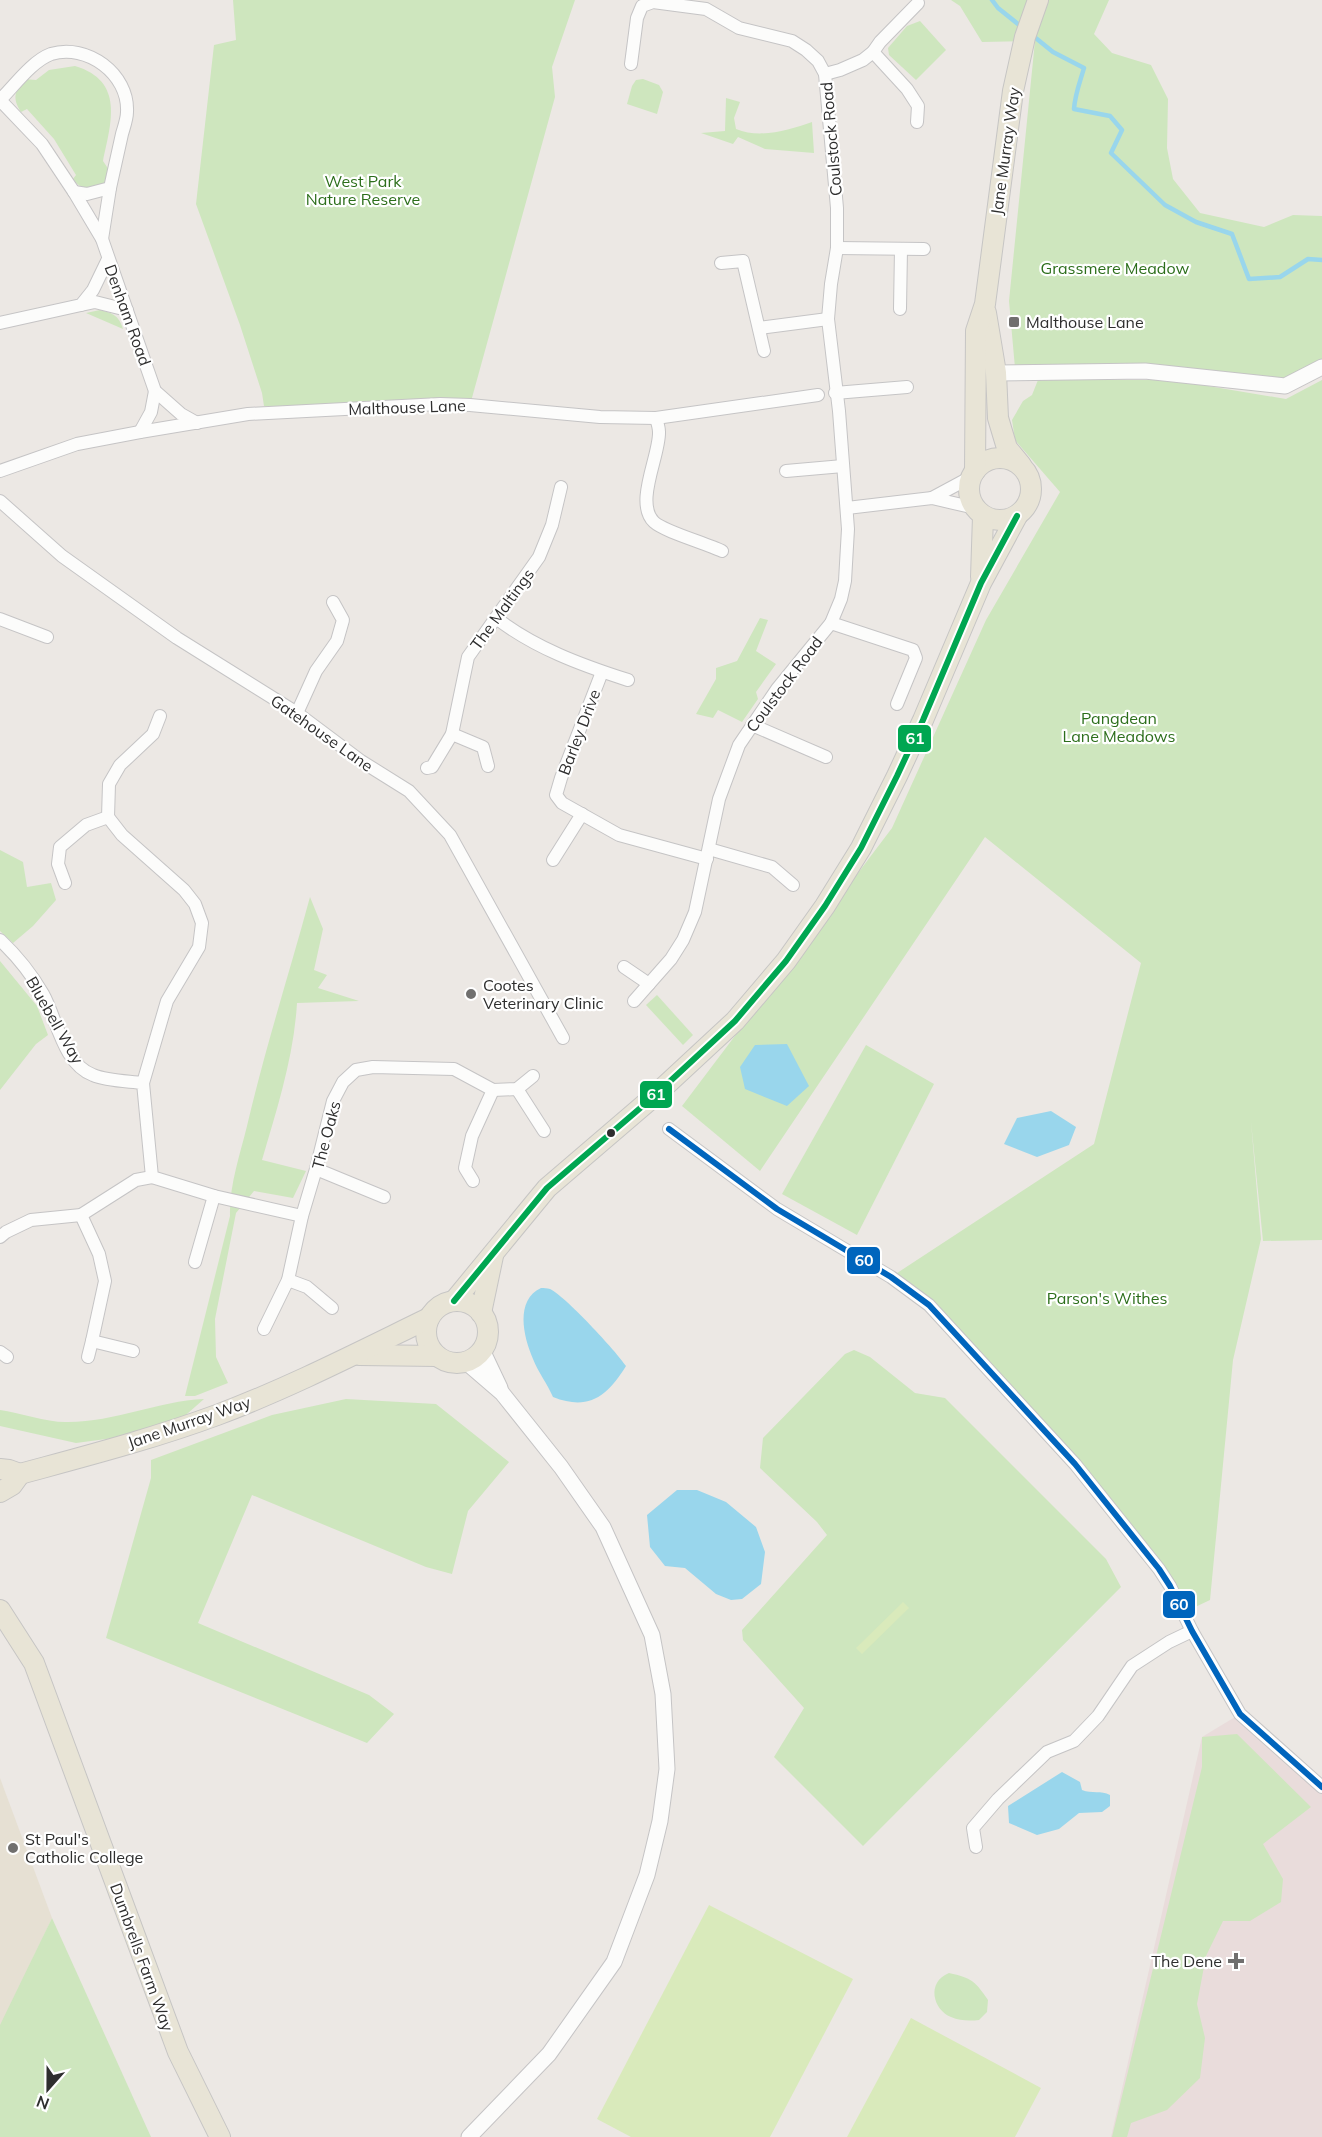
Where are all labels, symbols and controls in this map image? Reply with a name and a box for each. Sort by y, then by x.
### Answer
street label: Coulstock Road [816,81,846,197]
street label: Jane Murray Way [986,85,1024,216]
park label: West Park Nature Reserve [306,171,420,209]
park label: Grassmere Meadow [1041,258,1189,278]
street label: Denham Road [100,262,156,368]
place label: Malthouse Lane [1026,312,1144,332]
marker: Malthouse Lane [1007,315,1021,329]
street label: Malthouse Lane [348,395,466,419]
street label: The Maltings [466,564,538,653]
street label: Coulstock Road [742,632,826,736]
street label: Barley Drive [554,686,604,778]
street label: Gatehouse Lane [267,690,377,776]
park label: Pangdean Lane Meadows [1063,708,1176,746]
line badge: 61 [897,724,932,753]
text: 61 [905,728,925,748]
street label: Bluebell Way [22,973,88,1068]
place label: Cootes Veterinary Clinic [483,975,603,1013]
marker: Cootes Veterinary Clinic [464,987,478,1001]
line badge: 61 [639,1080,673,1109]
text: 61 [646,1084,666,1104]
street label: The Oaks [307,1099,345,1171]
unlabelled marker [605,1127,617,1139]
line badge: 60 [846,1246,881,1275]
text: 60 [854,1250,874,1270]
park label: Parson's Withes [1047,1288,1167,1308]
street label: Jane Murray Way [125,1391,254,1452]
line badge: 60 [1162,1590,1196,1619]
text: 60 [1169,1594,1189,1614]
place label: St Paul's Catholic College [25,1829,143,1867]
marker: St Paul's Catholic College [6,1841,20,1855]
street label: Dumbrells Farm Way [106,1880,178,2034]
place label: The Dene [1151,1951,1222,1971]
marker: The Dene [1227,1952,1245,1970]
north arrow [18,2059,78,2119]
text: N [33,2092,52,2115]

